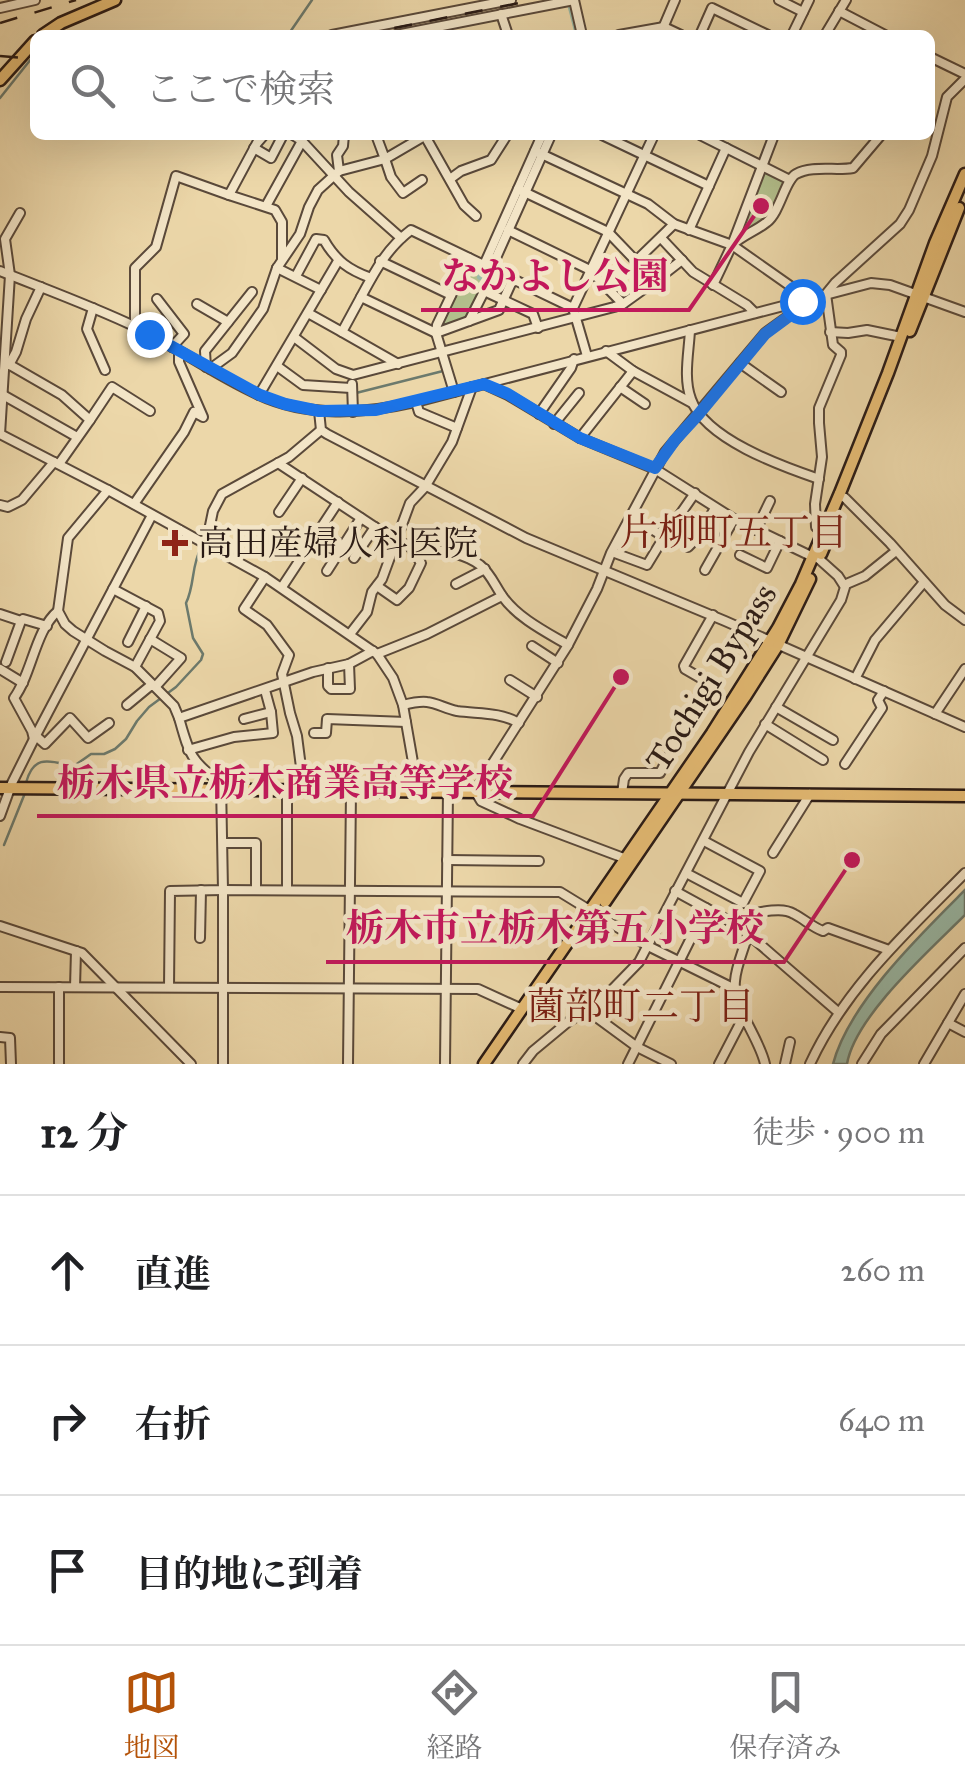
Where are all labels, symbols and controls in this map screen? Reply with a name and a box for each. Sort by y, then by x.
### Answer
search box [30,30,935,140]
icon: search [65,58,120,113]
text: ここで検索 [145,66,335,112]
callout: なかよし公園 [421,242,689,310]
text: なかよし公園 [441,253,669,299]
route start [780,279,826,325]
route end [127,312,173,358]
district label: 片柳町五丁目 [620,509,848,555]
place label: 高田産婦人科医院 [198,522,478,565]
marker: 高田産婦人科医院 [162,530,188,556]
street label: Tochigi Bypass [637,575,786,779]
callout: 栃木県立栃木商業高等学校 [37,748,533,816]
text: 栃木県立栃木商業高等学校 [57,760,513,806]
callout: 栃木市立栃木第五小学校 [326,894,784,962]
text: 栃木市立栃木第五小学校 [346,905,764,951]
district label: 薗部町二丁目 [527,983,755,1029]
text: 12 分 [40,1107,128,1159]
text: 徒歩 · 900 m [752,1113,925,1152]
icon: ahead [40,1243,95,1298]
text: 直進 [135,1251,211,1297]
text: 260 m [840,1251,925,1290]
icon: right [40,1393,95,1448]
text: 右折 [135,1401,211,1447]
text: 640 m [838,1401,925,1440]
icon: arrive [40,1543,95,1598]
text: 目的地に到着 [135,1551,363,1597]
tab: 地図 [123,1665,180,1765]
tab: 経路 [426,1665,483,1765]
tab: 保存済み [729,1665,842,1765]

